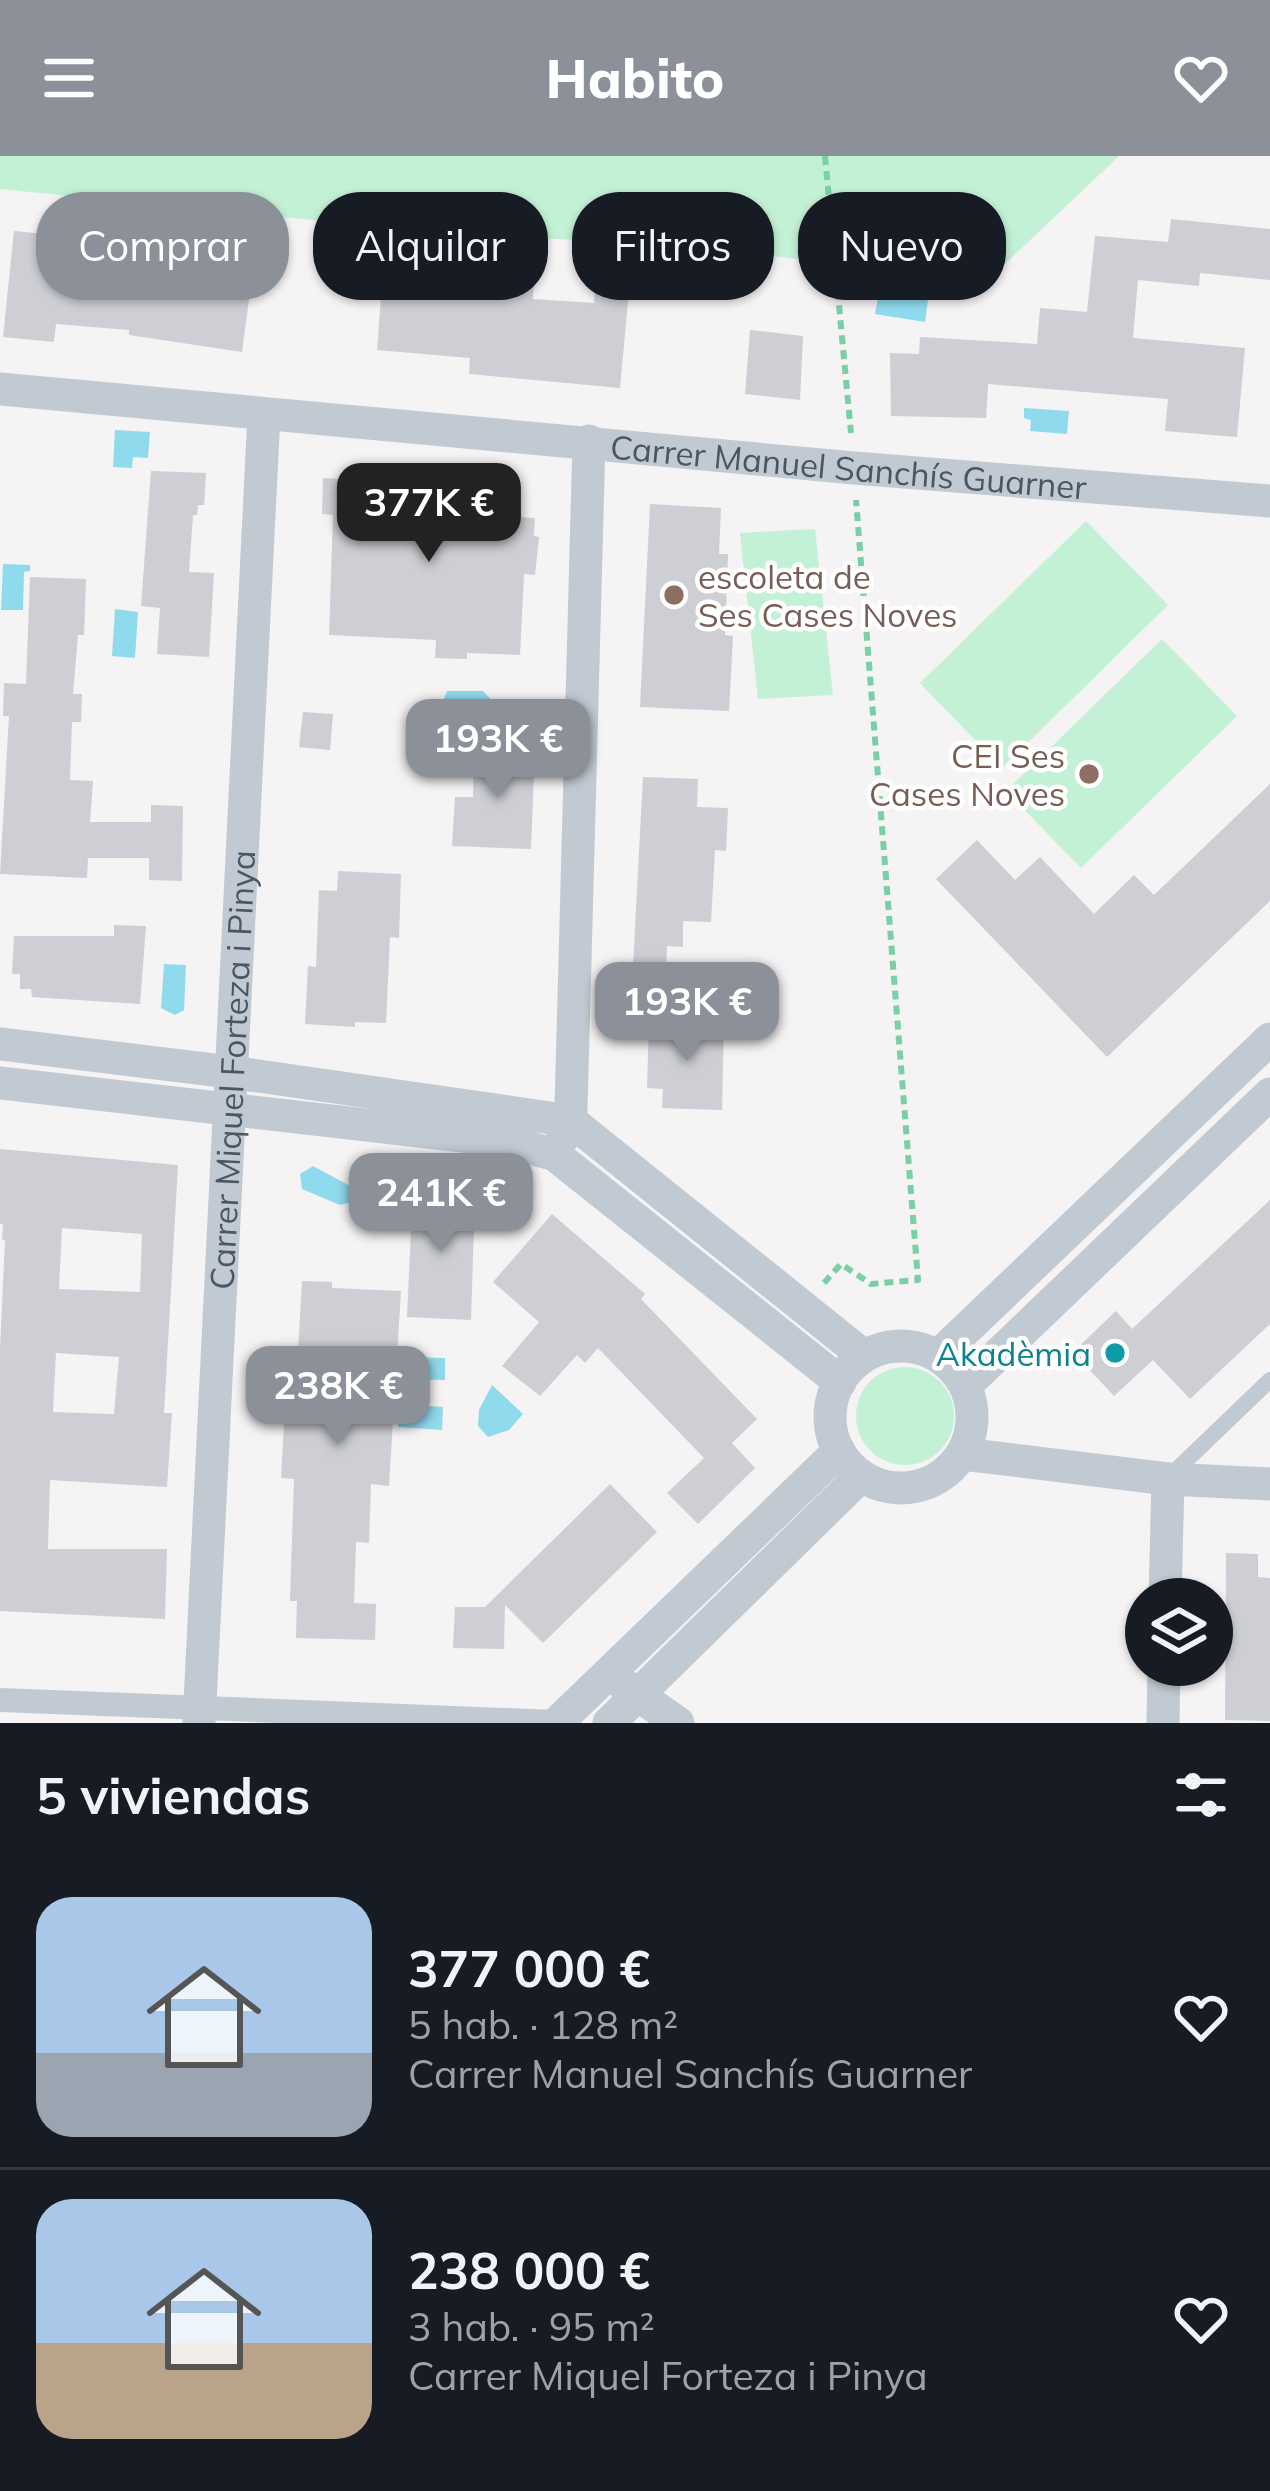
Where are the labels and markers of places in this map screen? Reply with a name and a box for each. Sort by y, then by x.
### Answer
pin: 377K € [331,463,527,565]
place label: escoleta de Ses Cases Noves [698,556,957,635]
marker: escoleta de Ses Cases Noves [661,582,687,608]
pin: 193K € [400,699,596,801]
place label: CEI Ses Cases Noves [869,735,1065,814]
marker: CEI Ses Cases Noves [1076,761,1102,787]
pin: 193K € [589,962,785,1064]
pin: 241K € [343,1153,539,1255]
place label: Akadèmia [936,1333,1091,1374]
marker: Akadèmia [1102,1340,1128,1366]
pin: 238K € [240,1346,436,1448]

